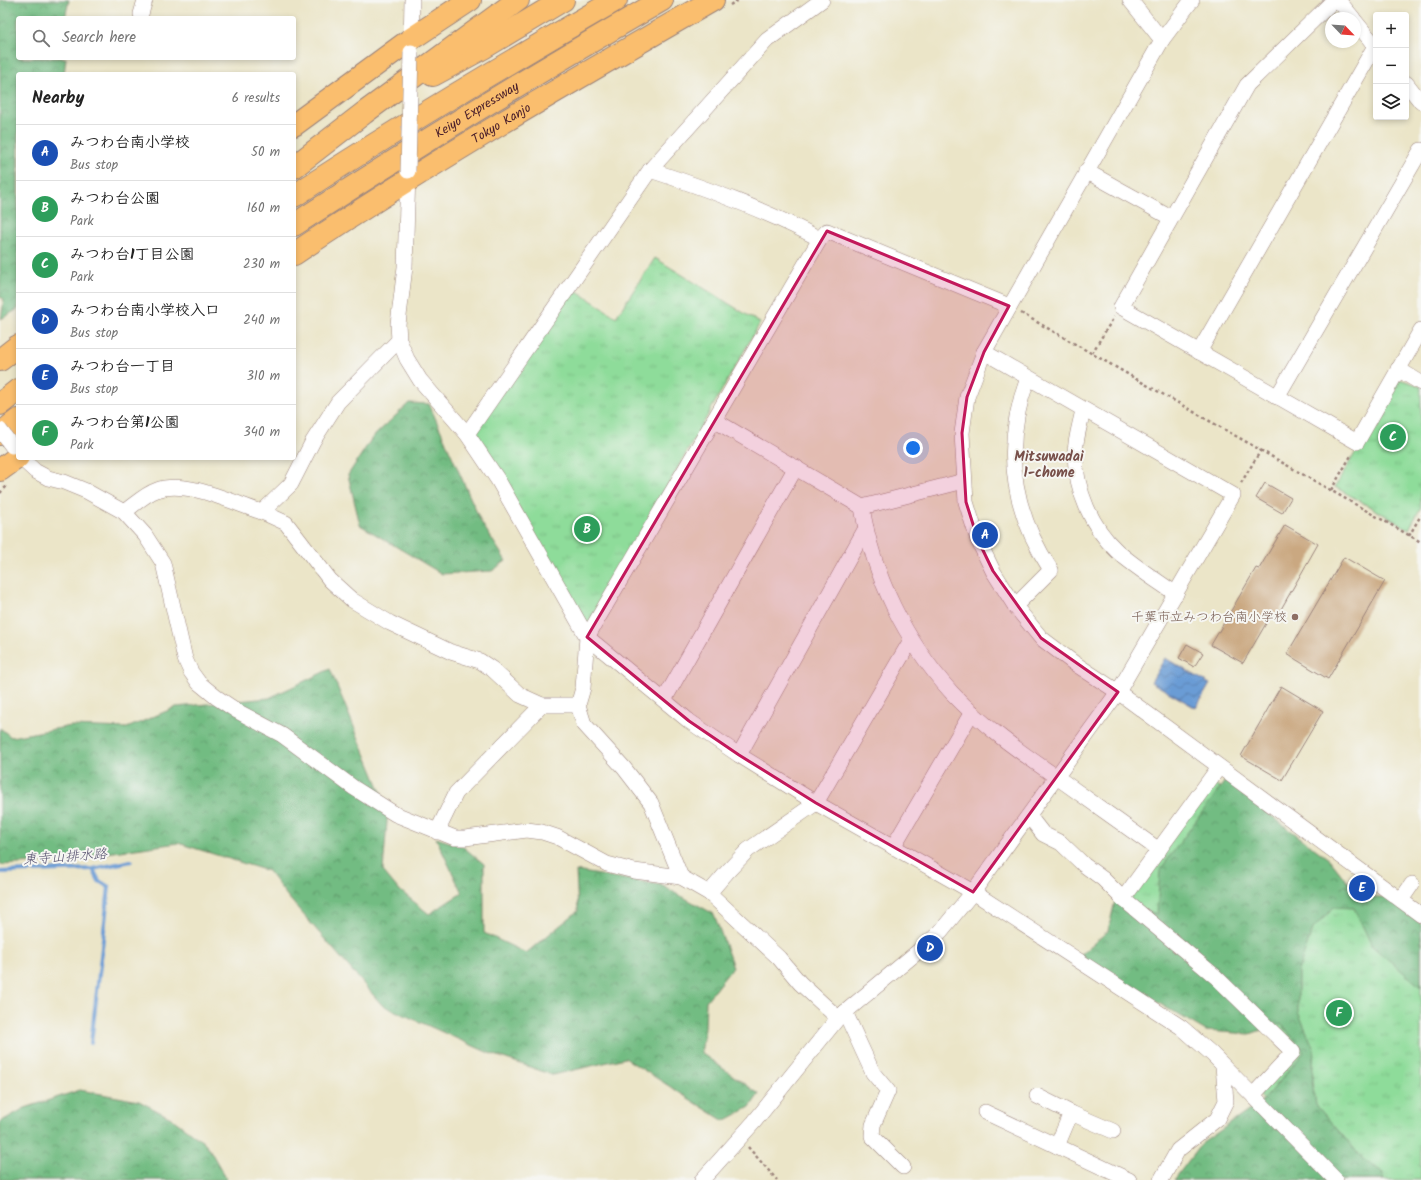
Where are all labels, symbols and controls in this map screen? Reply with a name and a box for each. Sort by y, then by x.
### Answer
north arrow [1325,12,1361,48]
map controls [1373,12,1409,120]
button: + [1373,12,1409,48]
search box [16,16,296,60]
text: Search here [62,26,136,50]
icon: search [30,27,52,49]
button: − [1373,48,1409,84]
street label: Keiyo Expressway [431,76,524,144]
button: layers [1373,84,1409,120]
text: Nearby [32,85,84,112]
text: 6 results [232,88,280,109]
street label: Tokyo Kanjo [468,97,535,149]
text: みつわ台南小学校 [70,131,190,155]
text: A [41,142,49,163]
text: 50 m [251,142,280,163]
text: Bus stop [70,155,118,176]
text: みつわ台公園 [70,187,160,211]
text: B [41,198,49,219]
text: 160 m [247,198,280,219]
text: Park [70,211,94,232]
text: みつわ台1丁目公園 [70,243,195,267]
text: C [41,254,49,275]
text: 230 m [243,254,280,275]
text: Park [70,267,94,288]
text: みつわ台南小学校入口 [70,299,220,323]
text: D [41,310,49,331]
text: 240 m [243,310,280,331]
text: Bus stop [70,323,118,344]
text: みつわ台一丁目 [70,355,175,379]
text: E [41,366,49,387]
text: 310 m [246,366,280,387]
text: Bus stop [70,379,118,400]
text: みつわ台第1公園 [70,411,180,435]
text: F [41,422,49,443]
text: 340 m [243,422,280,443]
pin: C [1380,422,1406,452]
text: Park [70,435,94,456]
your location [903,438,923,458]
district label: Mitsuwadai 1-chome [1014,446,1084,484]
pin: B [574,514,600,544]
pin: A [972,520,998,550]
place label: 千葉市立みつわ台南小学校 [1131,607,1287,628]
marker: 千葉市立みつわ台南小学校 [1290,612,1300,622]
water label: 東寺山排水路 [22,843,109,871]
pin: E [1349,873,1375,903]
pin: D [917,933,943,963]
pin: F [1326,998,1352,1028]

